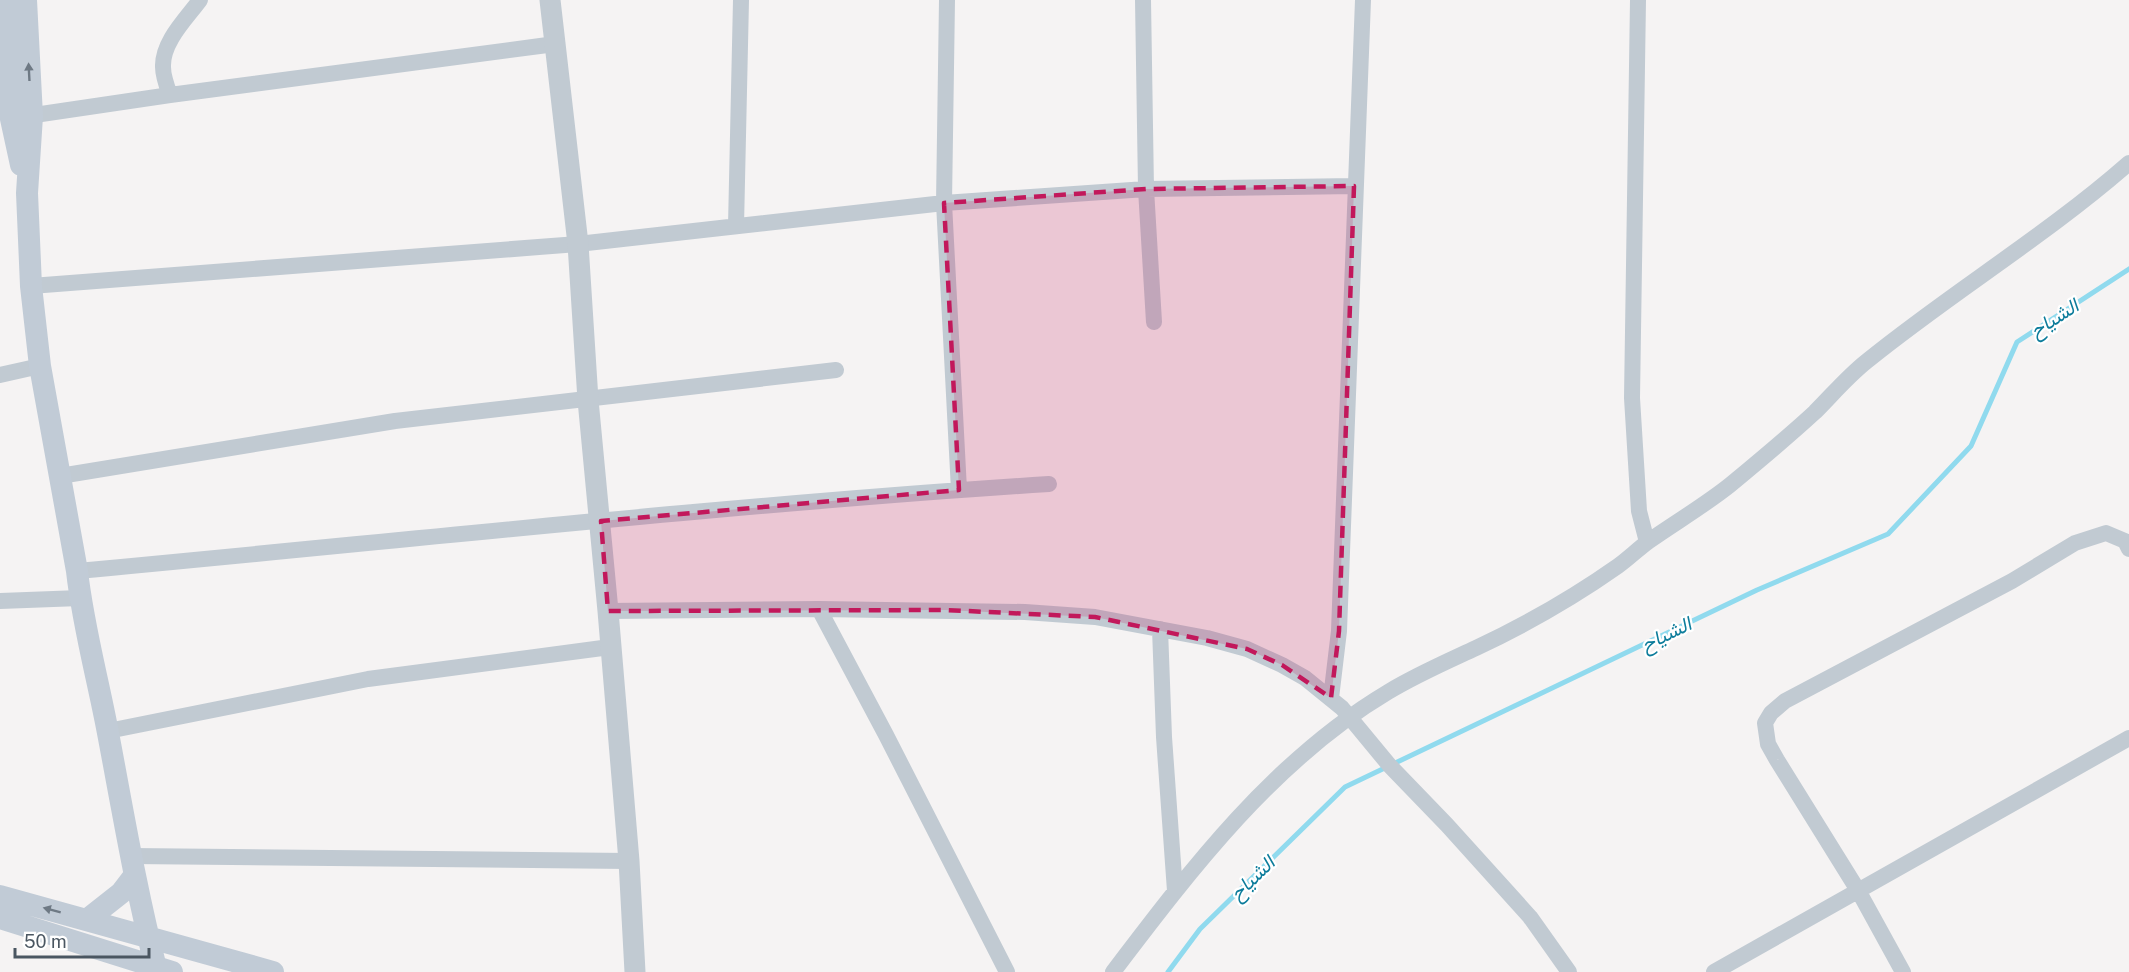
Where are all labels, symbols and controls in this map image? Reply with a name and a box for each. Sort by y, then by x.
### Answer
one-way arrow [25,63,34,82]
water label: الشياح [2025,292,2086,344]
water label: الشياح [1637,611,1698,658]
water label: الشياح [1225,849,1283,907]
one-way arrow [43,904,61,914]
scale bar [15,921,148,959]
text: 50 m [24,931,67,952]

